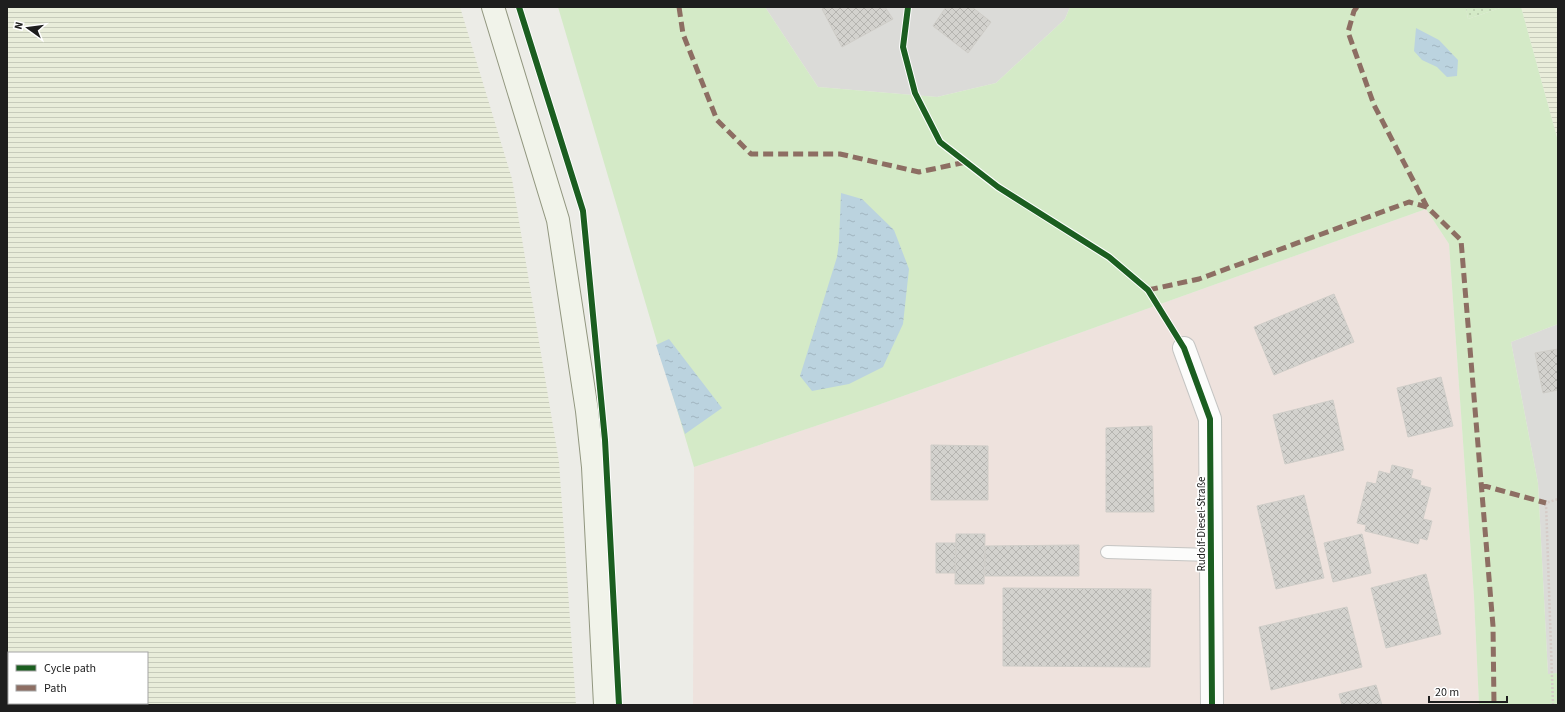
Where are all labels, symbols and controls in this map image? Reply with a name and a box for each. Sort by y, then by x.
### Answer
north arrow [8,8,48,48]
text: N [11,20,27,31]
street label: Rudolf-Diesel-Straße [1194,476,1209,571]
legend [8,652,148,704]
text: Cycle path [44,660,96,677]
scale bar [1429,678,1507,704]
text: Path [44,680,67,697]
text: 20 m [1435,684,1459,701]

